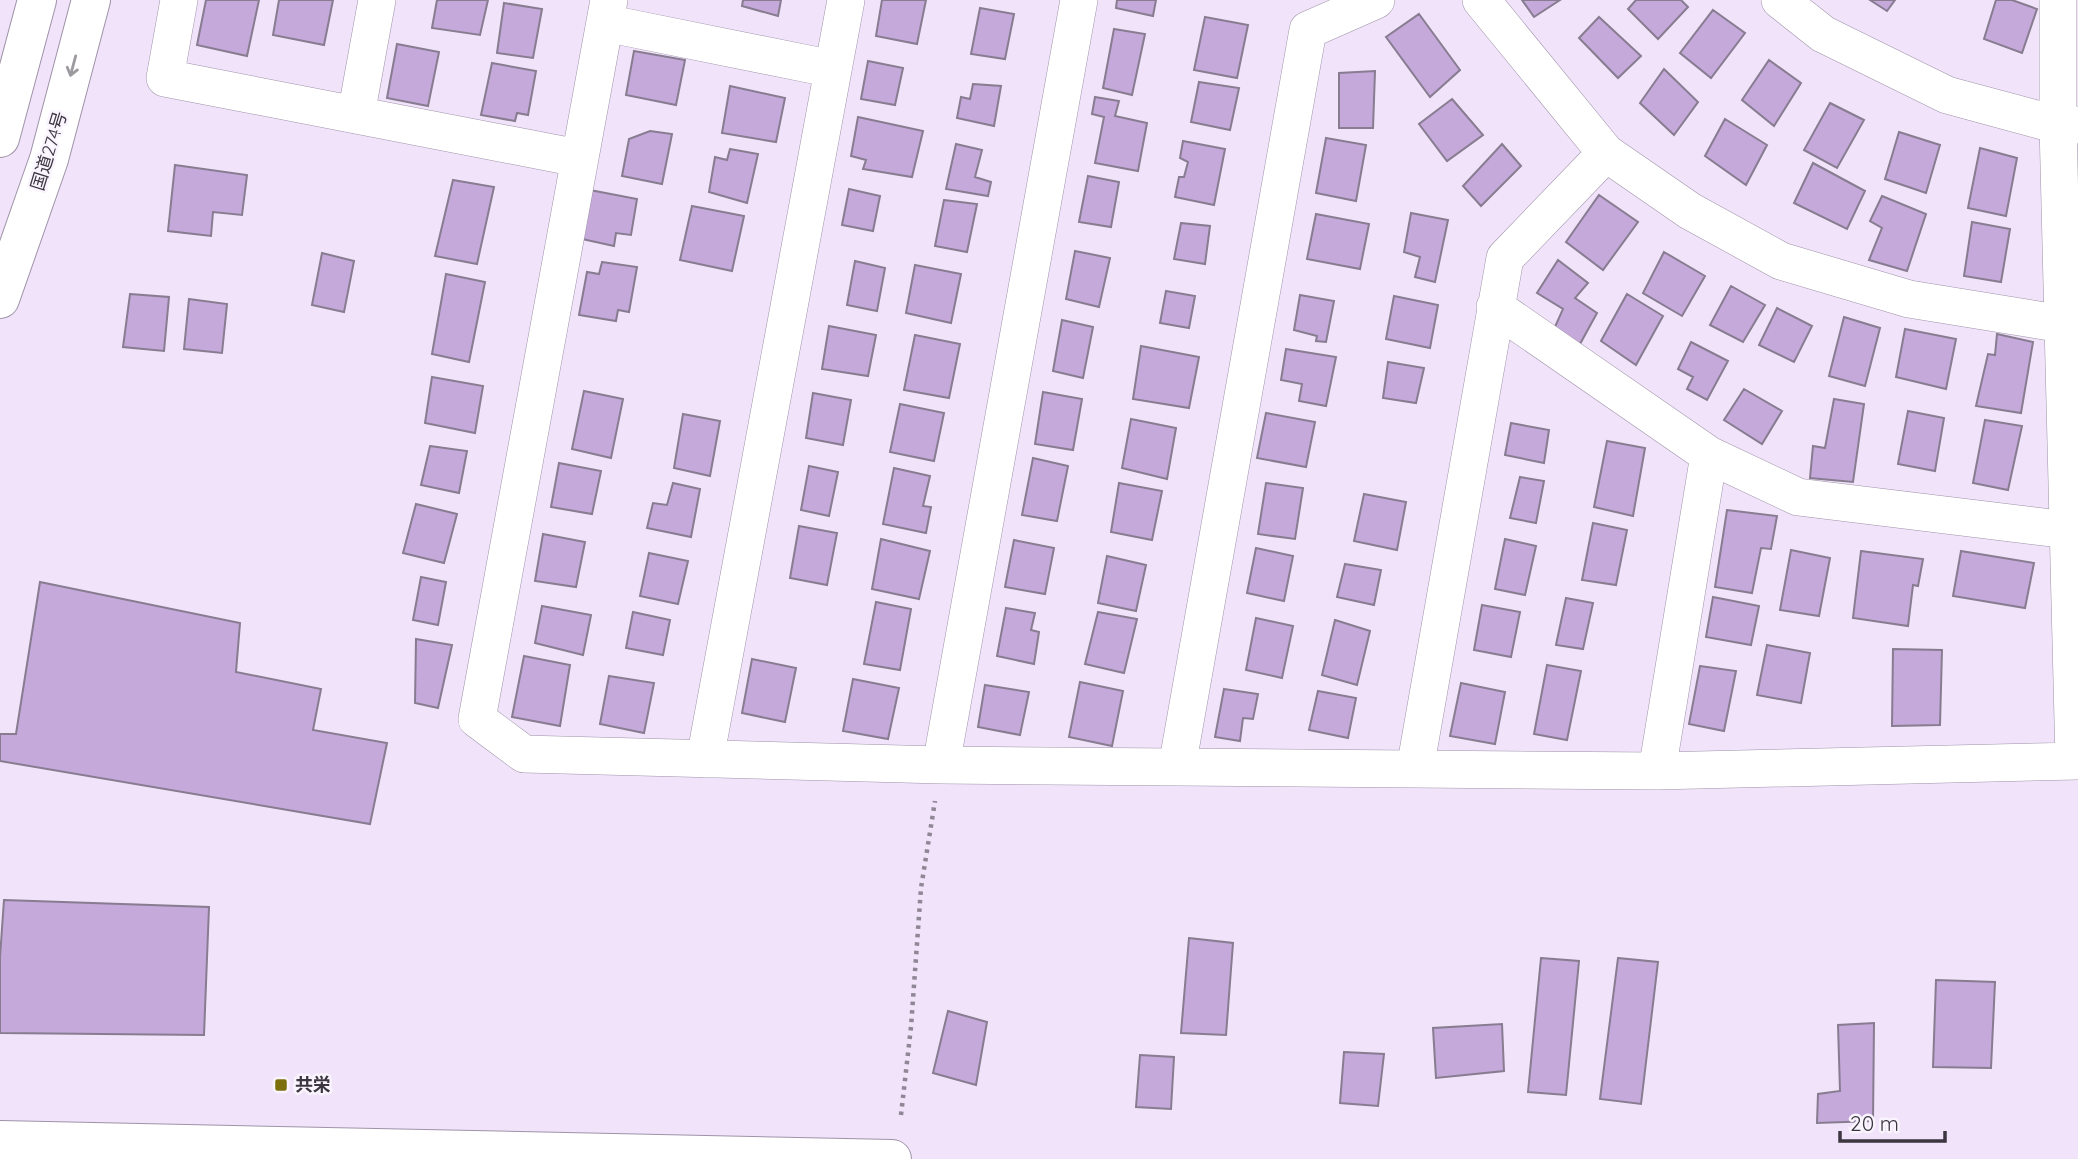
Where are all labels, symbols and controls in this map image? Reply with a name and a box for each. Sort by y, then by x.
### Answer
one-way arrow [66,54,79,77]
street label: 国道274号 [26,108,71,193]
place label: 共栄 [295,1073,331,1096]
marker: 共栄 [273,1077,289,1093]
scale bar [1840,1100,1945,1144]
text: 20 m [1850,1110,1899,1136]

